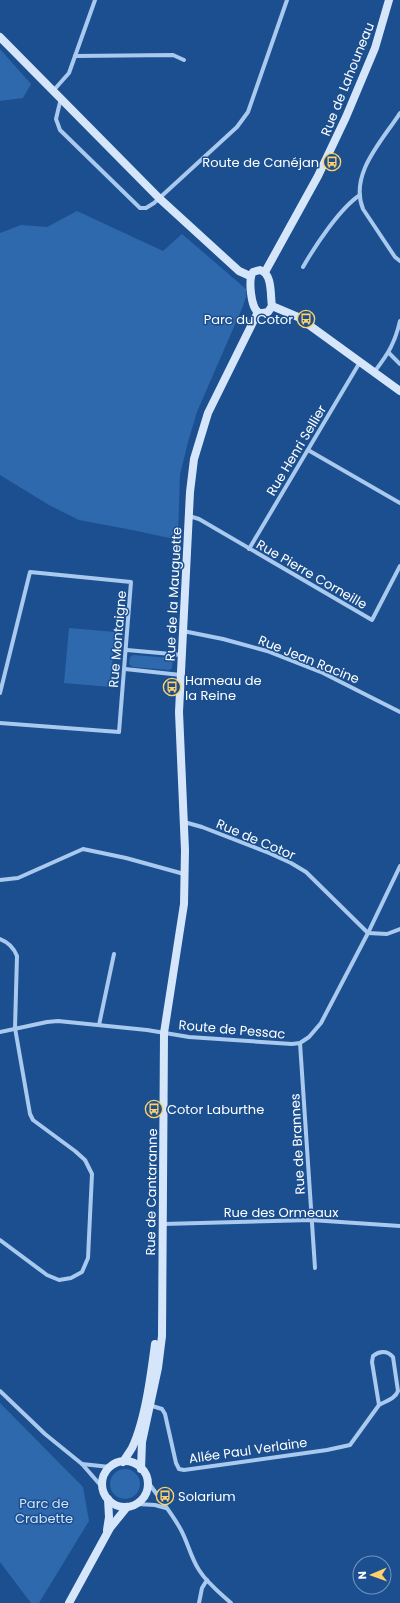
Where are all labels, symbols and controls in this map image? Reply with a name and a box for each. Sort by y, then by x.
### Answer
street label: Rue de Lahouneau [316,20,379,139]
bus stop icon: Route de Canéjan [322,152,342,172]
place label: Route de Canéjan [202,153,319,172]
bus stop icon: Parc du Cotor [296,309,316,329]
place label: Parc du Cotor [204,310,293,329]
street label: Rue Henri Sellier [262,401,331,499]
street label: Rue de la Mauguette [160,526,187,662]
street label: Rue Pierre Corneille [253,535,371,614]
street label: Rue Montaigne [104,590,131,688]
street label: Rue Jean Racine [255,631,362,688]
place label: Hameau de la Reine [185,671,262,705]
bus stop icon: Hameau de la Reine [162,677,182,697]
street label: Rue de Cotor [213,814,298,865]
street label: Route de Pessac [178,1015,286,1044]
street label: Rue de Brannes [285,1093,310,1195]
bus stop icon: Cotor Laburthe [144,1099,164,1119]
place label: Cotor Laburthe [167,1100,264,1119]
street label: Rue de Cantaranne [141,1128,162,1256]
street label: Rue des Ormeaux [224,1203,339,1222]
street label: Allée Paul Verlaine [188,1433,308,1468]
bus stop icon: Solarium [155,1486,175,1506]
place label: Solarium [178,1487,236,1506]
park label: Parc de Crabette [15,1494,73,1528]
north arrow [352,1555,392,1595]
text: N [354,1571,370,1580]

